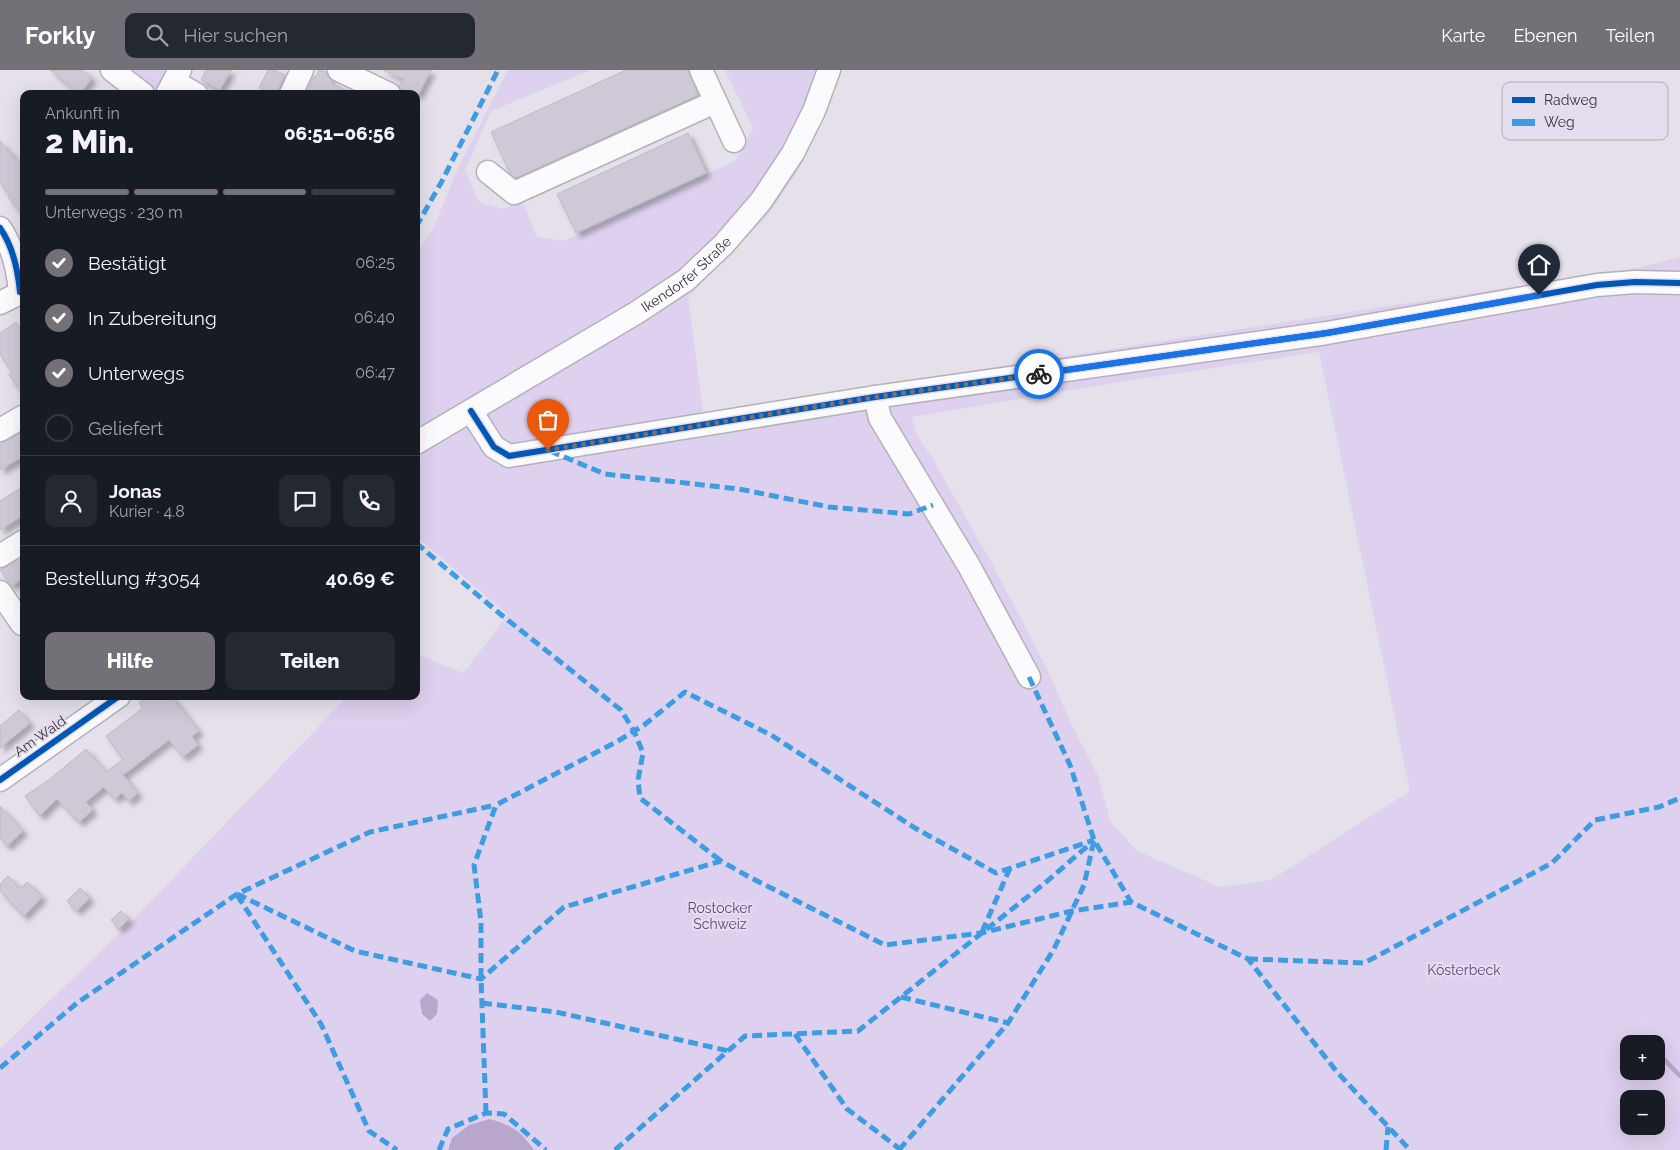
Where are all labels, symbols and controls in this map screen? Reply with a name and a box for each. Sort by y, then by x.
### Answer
search box [125,13,475,58]
text: Forkly [25,21,95,50]
icon: search [143,21,171,49]
text: Hier suchen [183,24,288,46]
text: Karte [1441,25,1485,46]
text: Ebenen [1513,25,1578,46]
text: Teilen [1606,25,1655,46]
legend [1502,82,1668,140]
text: Radweg [1544,92,1597,108]
text: Ankunft in [45,104,120,123]
text: Weg [1544,114,1575,130]
text: 06:51–06:56 [284,122,395,144]
text: 2 Min. [45,123,134,160]
text: Unterwegs · 230 m [45,203,183,222]
street label: Ikendorfer Straße [638,234,735,315]
pin [1518,244,1560,295]
icon: check [45,249,73,277]
icon: home [1525,251,1553,279]
text: Bestätigt [88,252,166,274]
text: 06:25 [355,253,395,272]
icon: check [45,304,73,332]
text: In Zubereitung [88,307,217,329]
text: 06:40 [354,308,395,327]
courier [1014,349,1064,399]
icon: check [45,359,73,387]
icon: bike [1025,360,1053,388]
text: Unterwegs [88,362,184,384]
text: 06:47 [355,363,395,382]
pin [527,399,569,450]
icon: bag [534,406,562,434]
text: Geliefert [88,417,163,439]
button: person [45,475,97,527]
button: chat [279,475,331,527]
button: phone [343,475,395,527]
text: Jonas [109,480,161,502]
text: Kurier · 4.8 [109,502,185,521]
text: Bestellung #3054 [45,567,200,589]
text: 40.69 € [326,567,395,589]
button: Hilfe [45,632,215,690]
button: Teilen [225,632,395,690]
street label: Am Wald [11,712,69,760]
park label: Rostocker Schweiz [688,900,752,932]
park label: Kösterbeck [1427,962,1501,978]
map controls [1620,1035,1665,1135]
button: + [1620,1035,1665,1080]
button: − [1620,1090,1665,1135]

